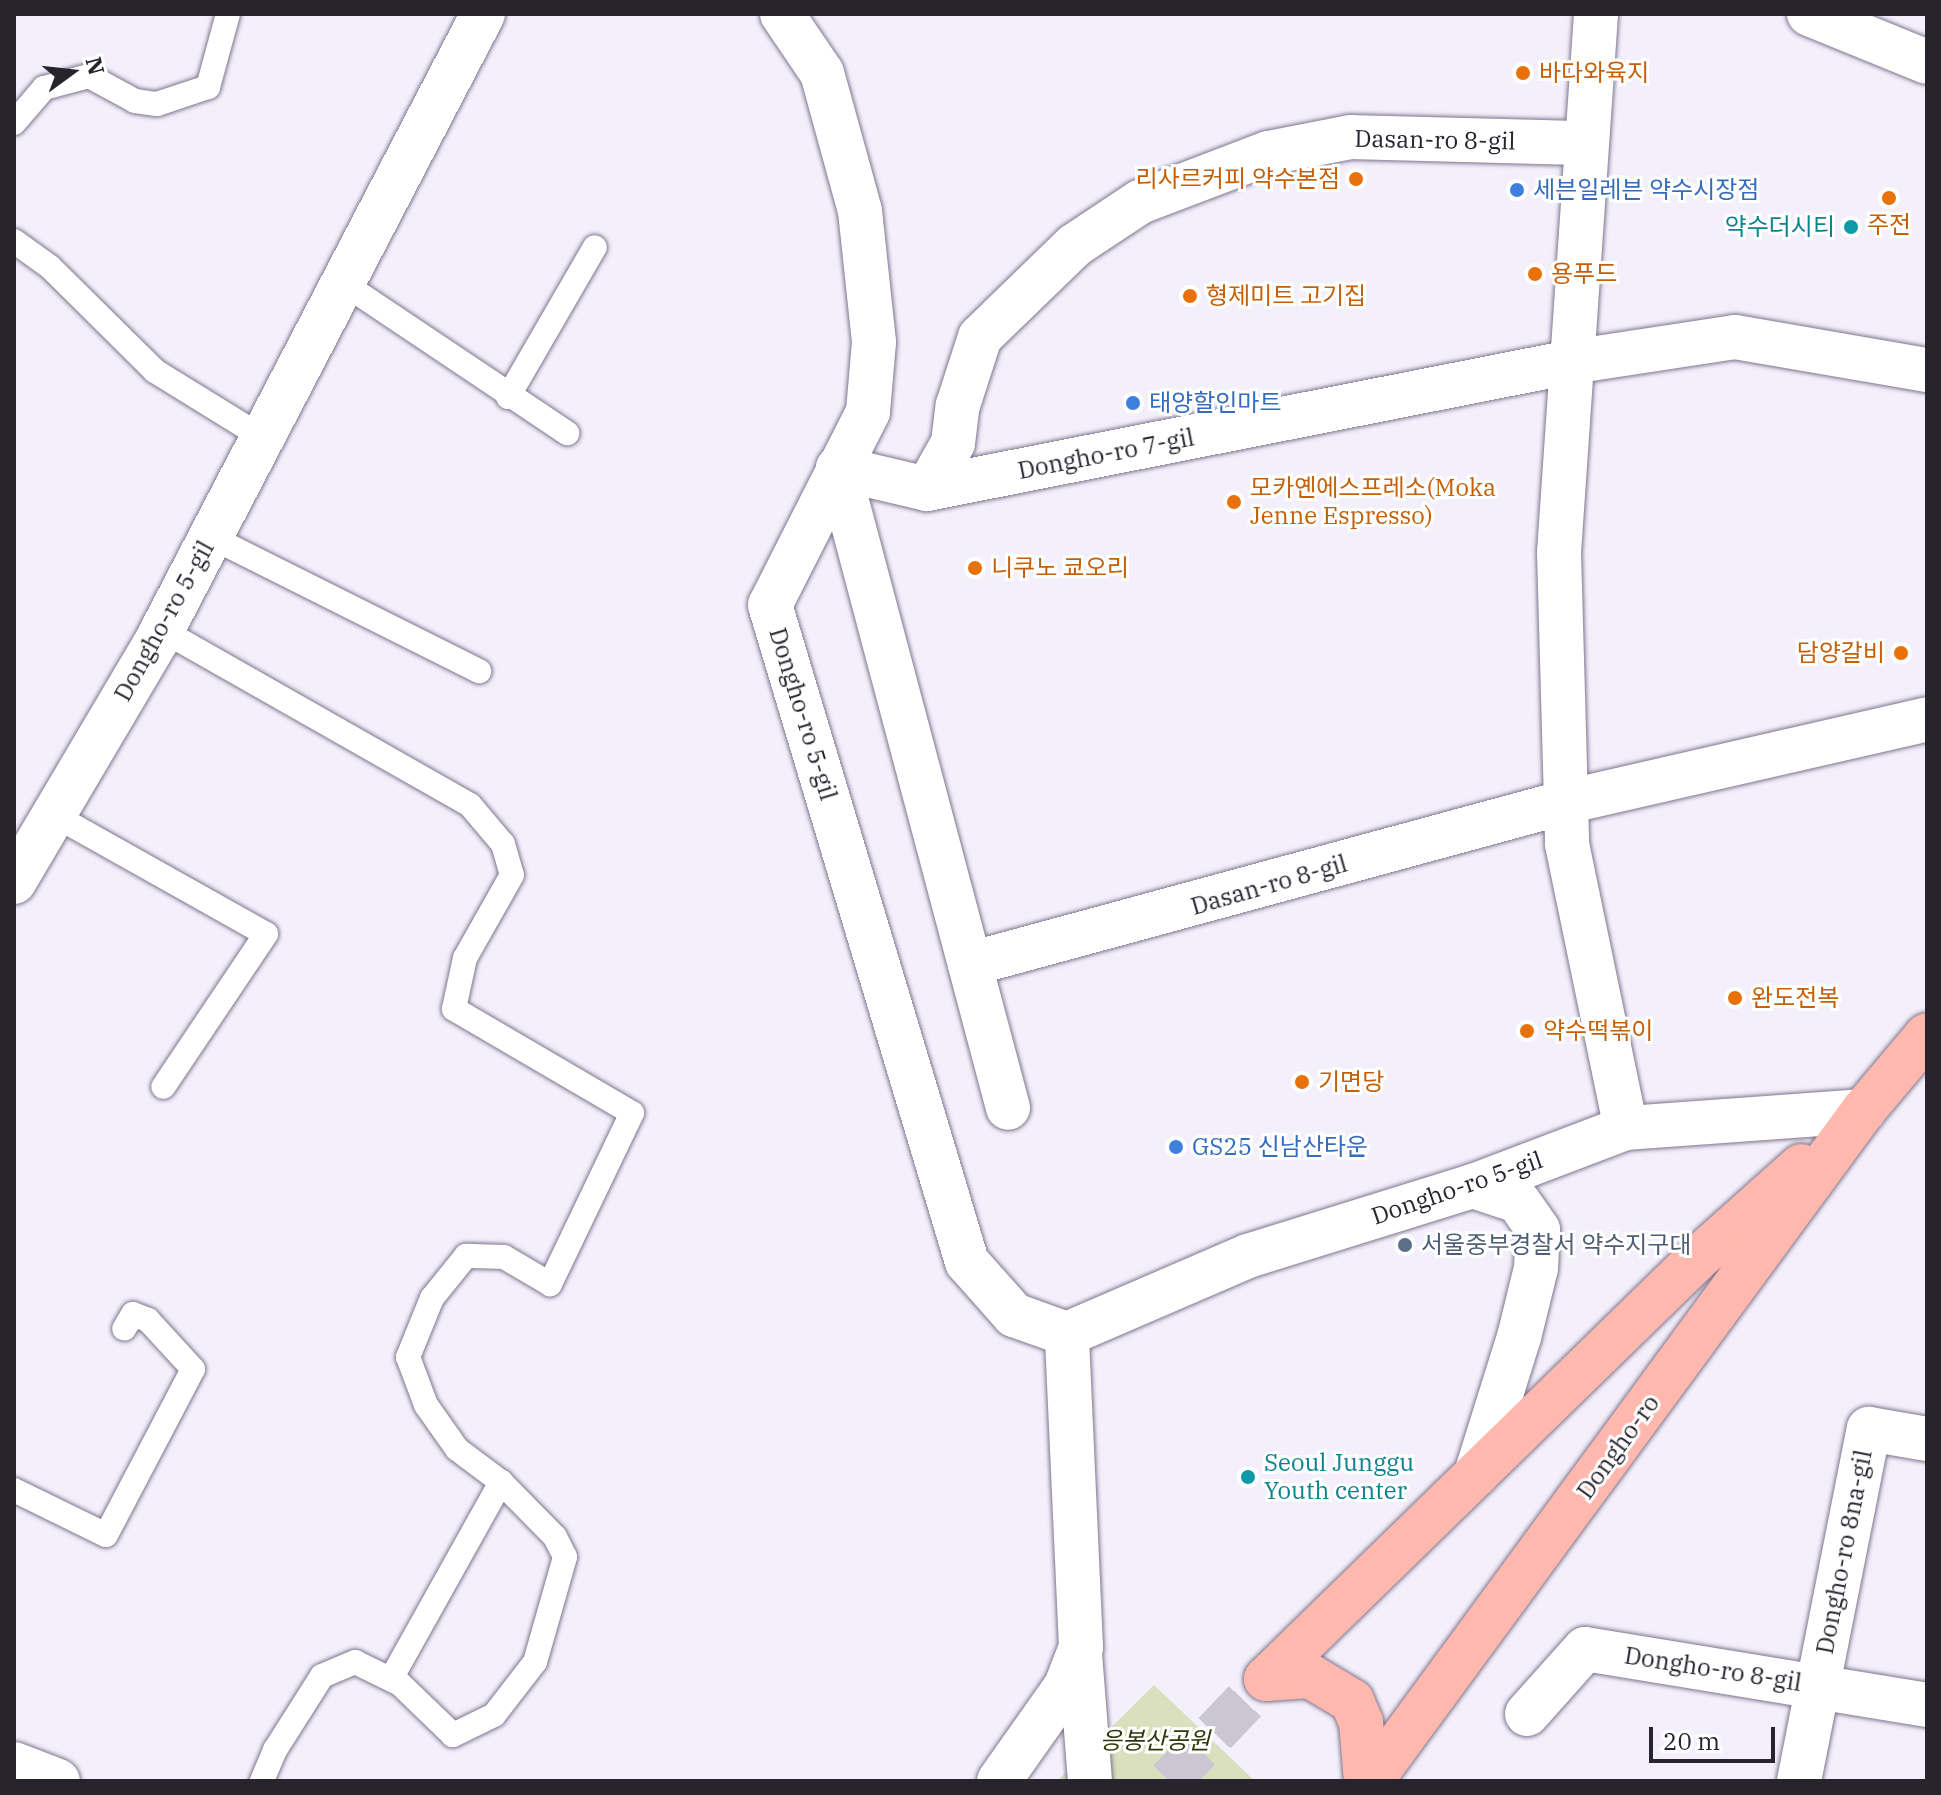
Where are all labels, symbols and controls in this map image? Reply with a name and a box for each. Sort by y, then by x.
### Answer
north arrow [32,32,112,112]
text: N [79,53,112,78]
place label: 바다와육지 [1539,59,1649,87]
marker: 바다와육지 [1514,64,1532,82]
street label: Dasan-ro 8-gil [1354,124,1516,156]
place label: 리사르커피 약수본점 [1136,165,1340,193]
marker: 리사르커피 약수본점 [1347,170,1365,188]
place label: 세븐일레븐 약수시장점 [1533,176,1759,204]
marker: 세븐일레븐 약수시장점 [1508,181,1526,199]
marker: 주전 [1880,189,1898,207]
place label: 주전 [1867,211,1911,239]
place label: 약수더시티 [1725,213,1835,241]
marker: 약수더시티 [1842,218,1860,236]
place label: 용푸드 [1551,260,1617,288]
marker: 용푸드 [1526,265,1544,283]
place label: 형제미트 고기집 [1206,282,1366,310]
marker: 형제미트 고기집 [1181,287,1199,305]
place label: 태양할인마트 [1149,389,1281,417]
marker: 태양할인마트 [1124,394,1142,412]
street label: Dongho-ro 7-gil [1015,423,1197,485]
place label: 모카옌에스프레소(Moka Jenne Espresso) [1250,474,1496,530]
marker: 모카옌에스프레소(Moka Jenne Espresso) [1225,493,1243,511]
street label: Dongho-ro 5-gil [108,536,220,706]
place label: 니쿠노 쿄오리 [991,554,1129,582]
marker: 니쿠노 쿄오리 [966,559,984,577]
street label: Dongho-ro 5-gil [763,624,843,804]
place label: 담양갈비 [1797,639,1885,667]
marker: 담양갈비 [1892,644,1910,662]
street label: Dasan-ro 8-gil [1188,849,1350,921]
place label: 완도전복 [1751,984,1839,1012]
marker: 완도전복 [1726,989,1744,1007]
place label: 약수떡볶이 [1543,1017,1653,1045]
marker: 약수떡볶이 [1518,1022,1536,1040]
place label: 기면당 [1318,1068,1384,1096]
marker: 기면당 [1293,1073,1311,1091]
place label: GS25 신남산타운 [1192,1133,1368,1161]
marker: GS25 신남산타운 [1167,1138,1185,1156]
street label: Dongho-ro 5-gil [1368,1145,1546,1231]
place label: 서울중부경찰서 약수지구대 [1421,1231,1692,1259]
marker: 서울중부경찰서 약수지구대 [1396,1236,1414,1254]
street label: Dongho-ro [1571,1389,1665,1505]
street label: Dongho-ro 8na-gil [1810,1447,1878,1657]
place label: Seoul Junggu Youth center [1264,1449,1414,1505]
marker: Seoul Junggu Youth center [1239,1468,1257,1486]
street label: Dongho-ro 8-gil [1622,1641,1804,1697]
scale bar [1653,1711,1779,1761]
text: 20 m [1663,1725,1720,1757]
park label: 응봉산공원 [1100,1727,1210,1755]

